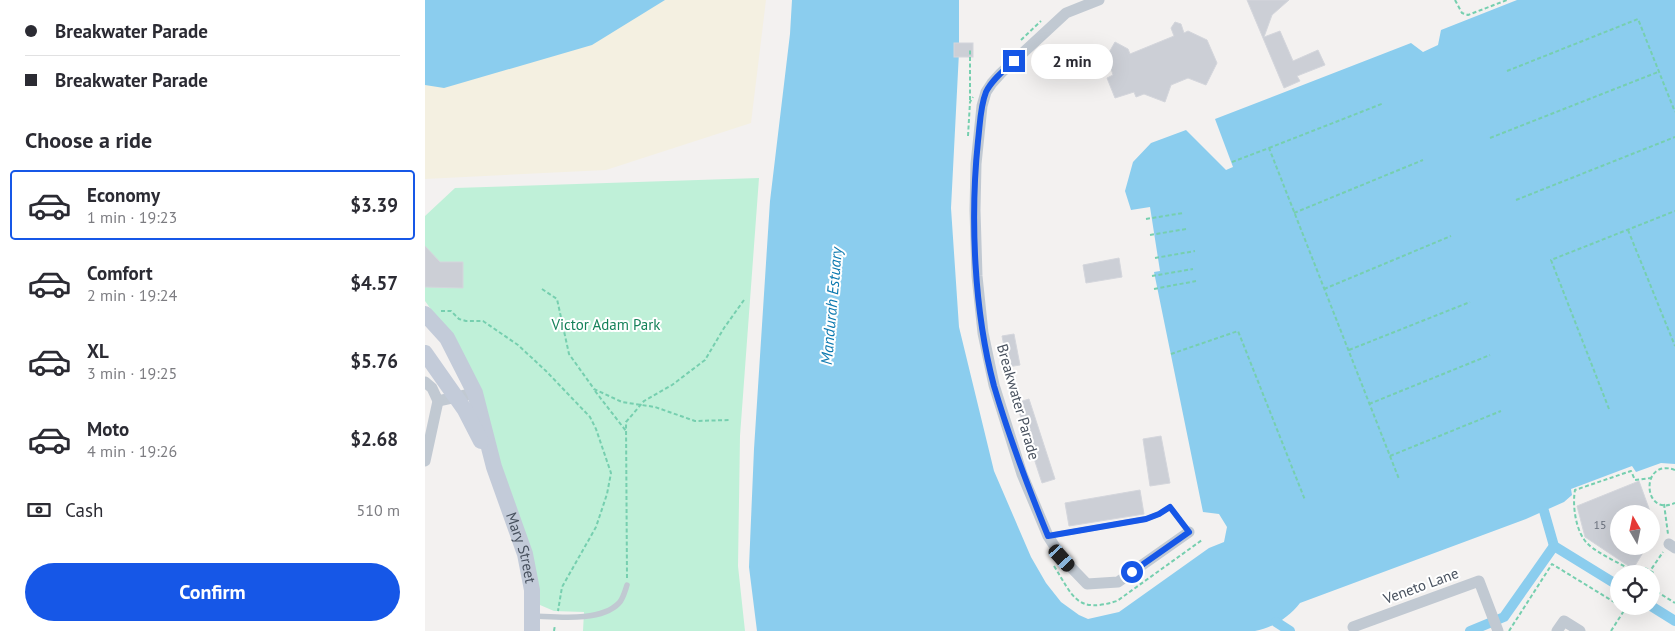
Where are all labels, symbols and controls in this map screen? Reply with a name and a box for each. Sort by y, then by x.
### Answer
text: Breakwater Parade [55,19,208,43]
callout: 2 min [1031,44,1114,78]
route end [1003,50,1025,72]
text: 2 min [1052,51,1092,71]
text: Breakwater Parade [55,68,208,92]
text: Choose a ride [25,126,152,154]
icon: car [27,183,72,228]
text: Economy [87,183,160,207]
text: $3.39 [350,193,398,217]
text: 1 min · 19:23 [87,207,177,227]
water label: Mandurah Estuary [816,245,846,366]
icon: car [27,261,72,306]
text: Comfort [87,261,153,285]
text: $4.57 [350,271,398,295]
text: 2 min · 19:24 [87,285,177,305]
park label: Victor Adam Park [551,315,661,334]
icon: car [27,339,72,384]
text: XL [87,339,109,363]
street label: Breakwater Parade [993,342,1044,462]
text: $5.76 [350,349,398,373]
text: 3 min · 19:25 [87,363,177,383]
icon: car [27,417,72,462]
text: Moto [87,417,129,441]
text: $2.68 [350,427,398,451]
text: 4 min · 19:26 [87,441,177,461]
icon: cash [25,496,53,524]
text: Cash [65,498,103,522]
text: 510 m [357,500,400,520]
north arrow [1610,505,1660,555]
map controls [1610,505,1660,615]
street label: Mary Street [502,510,540,585]
house number: 15 [1593,517,1607,532]
car [1046,542,1077,574]
route start [1121,561,1143,583]
button: Confirm [25,563,400,621]
street label: Veneto Lane [1380,563,1461,608]
button: locate [1610,565,1660,615]

